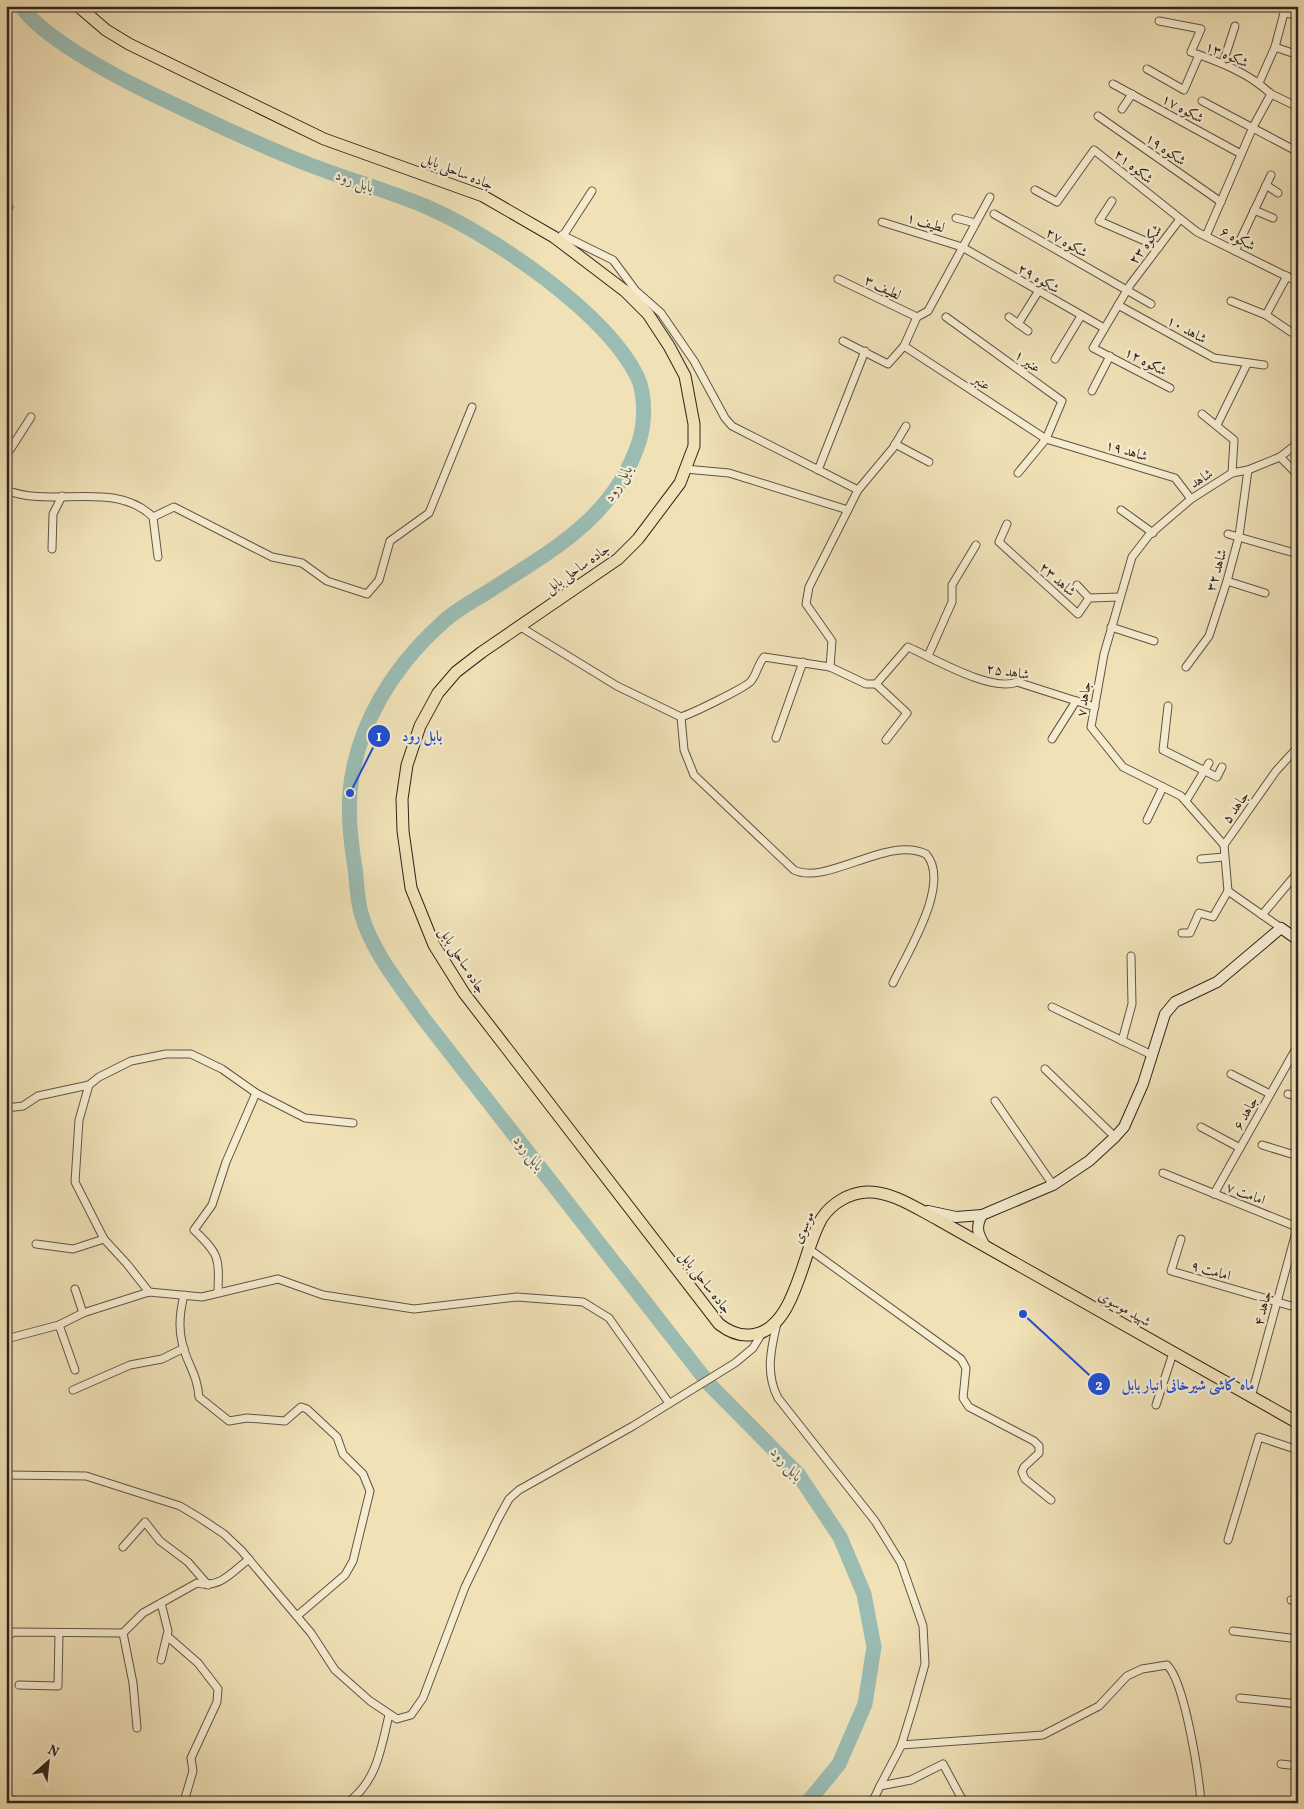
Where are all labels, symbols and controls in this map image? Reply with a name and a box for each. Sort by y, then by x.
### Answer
street label: شکوه ۱۳ [1202,37,1251,73]
street label: شکوه ۱۷ [1158,90,1207,129]
street label: شکوه ۱۹ [1141,129,1189,171]
street label: شکوه ۲۱ [1109,146,1157,189]
street label: جاده ساحلی بابل [419,149,496,195]
water label: بابل رود [332,166,377,199]
street label: لطیف ۱ [904,209,947,238]
street label: شکوه ۲۳ [1125,221,1167,269]
street label: شکوه ۶ [1216,222,1258,256]
street label: شکوه ۲۷ [1042,224,1091,263]
street label: شکوه ۲۹ [1014,260,1063,299]
street label: لطیف ۳ [861,271,904,305]
street label: شاهد ۱۰ [1163,312,1210,349]
street label: شکوه ۱۲ [1121,343,1170,381]
street label: عنیر ۱ [1010,346,1044,378]
street label: عنبر [967,369,994,396]
street label: شاهد ۱۹ [1103,436,1150,467]
water label: بابل رود [600,461,639,506]
street label: شاهد [1187,465,1217,494]
street label: جاده ساحلی بابل [542,540,614,599]
street label: شاهد ۳۲ [1202,547,1233,594]
street label: شاهد ۲۳ [1035,559,1079,602]
street label: شاهد ۲۵ [985,660,1031,685]
street label: جاهد ۷ [1072,680,1097,718]
callout: بابل رود [367,721,452,751]
text: 1 [376,727,382,748]
text: بابل رود [402,727,442,748]
street label: جاهد ۵ [1218,788,1254,828]
street label: جاده ساحلی بابل [434,924,490,998]
street label: جاهد ۶ [1229,1094,1263,1134]
water label: بابل رود [507,1132,549,1176]
street label: امامت ۷ [1223,1178,1268,1211]
street label: موسوی [789,1208,820,1247]
street label: جاده ساحلی بابل [674,1247,735,1318]
street label: امامت ۹ [1188,1257,1233,1286]
street label: شهید موسوی [1094,1287,1154,1332]
street label: جاهد ۴ [1250,1289,1277,1328]
callout: ماه کاشی شیرخانی انبار بابل [1087,1369,1265,1399]
text: 2 [1095,1376,1103,1397]
text: ماه کاشی شیرخانی انبار بابل [1122,1376,1255,1397]
water label: بابل رود [765,1443,807,1487]
north arrow [22,1736,72,1786]
text: N [44,1741,62,1763]

